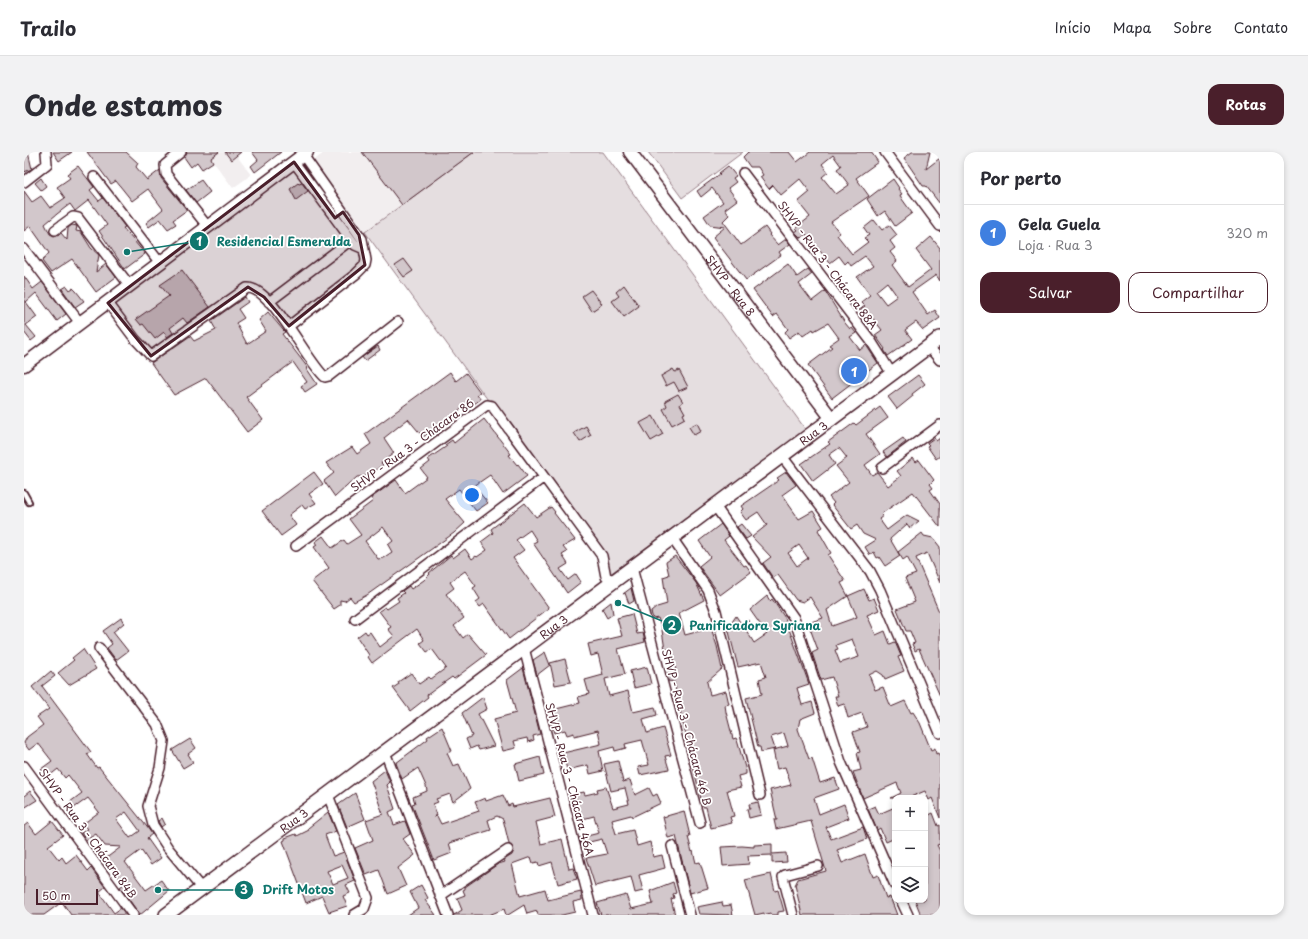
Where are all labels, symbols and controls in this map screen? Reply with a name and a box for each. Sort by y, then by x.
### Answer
text: Trailo [20,14,76,42]
text: Início [1055,17,1091,38]
text: Mapa [1113,17,1151,38]
text: Sobre [1173,17,1212,38]
text: Contato [1234,17,1288,38]
text: Onde estamos [24,83,223,126]
button: Rotas [1208,84,1284,125]
text: Por perto [980,165,1061,191]
street label: SHVP - Rua 3 - Chácara 88A [774,197,882,333]
text: Gela Guela [1018,212,1101,235]
text: 1 [990,223,996,242]
text: 320 m [1226,223,1268,242]
callout: Residencial Esmeralda [189,229,359,253]
text: 1 [196,232,202,250]
text: Residencial Esmeralda [217,232,352,250]
text: Loja · Rua 3 [1018,235,1093,254]
street label: SHVP - Rua 8 [702,251,760,319]
button: Salvar [980,272,1120,313]
button: Compartilhar [1128,272,1268,313]
pin: 1 [841,356,867,386]
street label: SHVP - Rua 3 - Chácara 86 [347,394,477,496]
street label: Rua 3 [795,416,831,449]
your location [462,485,482,505]
street label: Rua 3 [536,610,571,643]
callout: Panificadora Syriana [662,613,829,637]
text: 2 [668,616,677,634]
text: Panificadora Syriana [689,616,821,634]
street label: SHVP - Rua 3 - Chácara 46 B [658,647,716,807]
street label: SHVP - Rua 3 - Chácara 46A [541,701,599,857]
street label: SHVP - Rua 3 - Chácara 84B [35,765,141,901]
map controls [892,795,928,903]
button: + [892,795,928,831]
street label: Rua 3 [276,804,311,836]
button: − [892,831,928,867]
button: layers [892,867,928,903]
callout: Drift Motos [234,878,342,902]
text: 3 [240,880,248,898]
text: Drift Motos [262,880,334,898]
scale bar [36,887,98,906]
text: 50 m [42,887,71,904]

